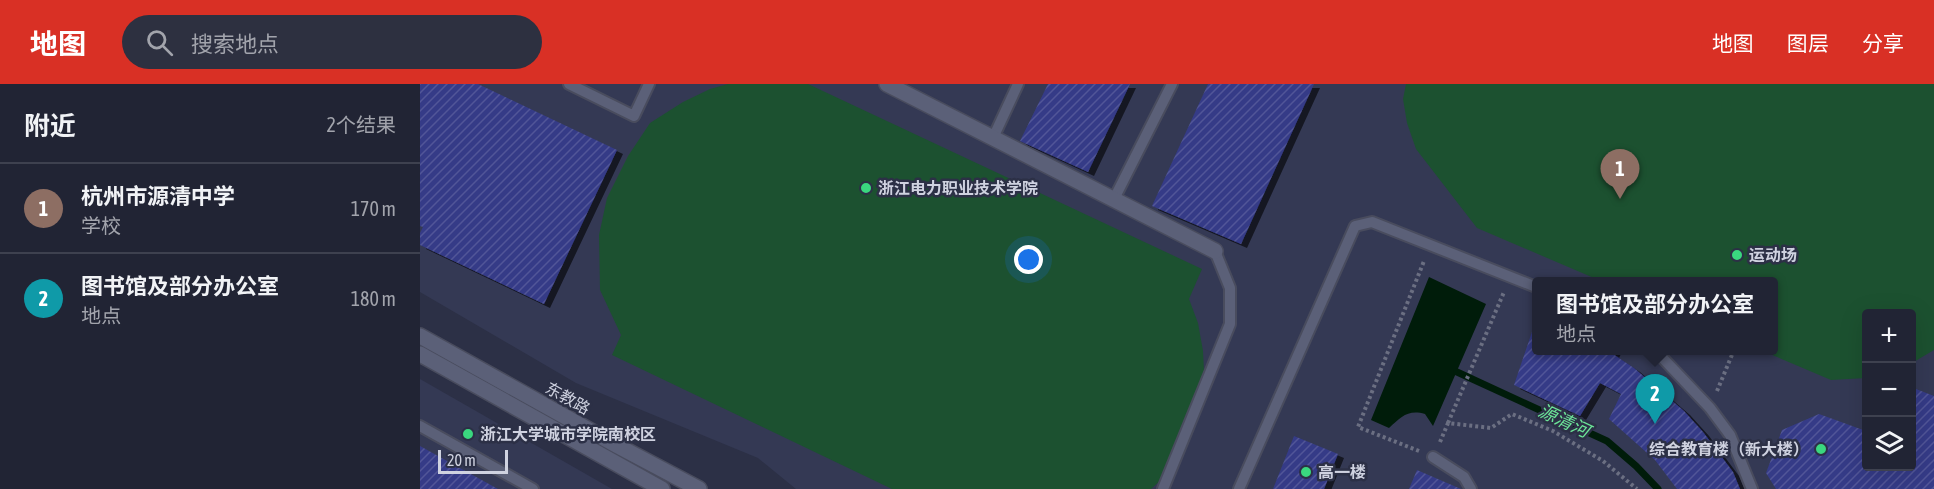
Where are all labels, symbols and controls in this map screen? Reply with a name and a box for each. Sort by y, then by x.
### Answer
search box [122,15,542,69]
icon: search [143,26,176,59]
text: 地图 [30,28,86,60]
text: 搜索地点 [191,31,279,57]
text: 地图 [1712,31,1754,55]
text: 图层 [1787,31,1829,55]
text: 分享 [1862,31,1904,55]
text: 附近 [24,111,76,141]
text: 2个结果 [327,113,396,136]
pin: 1 [1600,150,1640,199]
place label: 浙江电力职业技术学院 [878,179,1038,197]
marker: 浙江电力职业技术学院 [859,181,873,195]
text: 杭州市源清中学 [81,183,235,209]
text: 1 [39,197,48,220]
text: 170 m [351,197,396,220]
text: 学校 [81,214,121,237]
your location [1014,245,1043,274]
place label: 运动场 [1749,246,1797,264]
marker: 运动场 [1730,248,1744,262]
text: 图书馆及部分办公室 [81,273,279,299]
popup [1532,277,1778,355]
text: 2 [39,287,48,310]
text: 180 m [351,287,396,310]
text: 图书馆及部分办公室 [1556,291,1754,317]
text: 地点 [81,304,121,327]
map controls [1862,309,1916,471]
button: + [1862,309,1916,363]
text: 地点 [1556,322,1596,345]
button: − [1862,363,1916,417]
pin: 2 [1636,374,1674,424]
street label: 东教路 [543,378,593,418]
water label: 源清河 [1535,400,1596,443]
button: layers [1862,417,1916,471]
place label: 浙江大学城市学院南校区 [480,425,656,443]
marker: 浙江大学城市学院南校区 [461,427,475,441]
place label: 综合教育楼（新大楼） [1649,440,1809,458]
marker: 综合教育楼（新大楼） [1814,442,1828,456]
scale bar [438,447,508,474]
text: 20 m [447,451,476,469]
place label: 高一楼 [1318,463,1366,481]
marker: 高一楼 [1299,465,1313,479]

